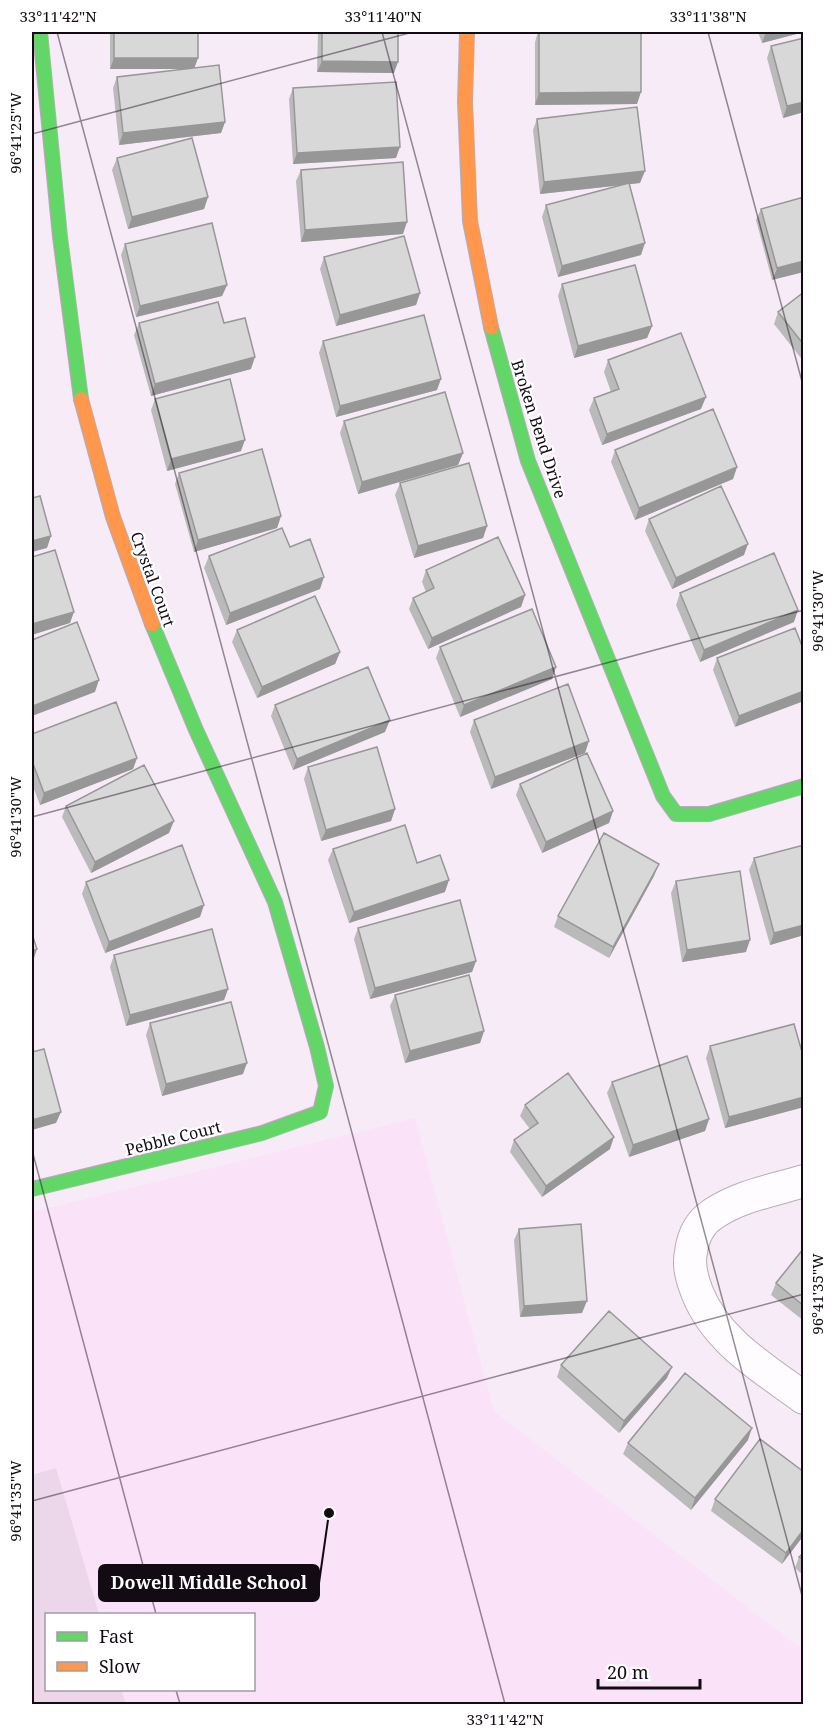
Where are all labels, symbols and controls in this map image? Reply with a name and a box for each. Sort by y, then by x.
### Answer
text: 33°11'42"N [19,6,97,26]
text: 33°11'40"N [344,6,422,26]
text: 33°11'38"N [669,6,747,26]
text: 96°41'25"W [5,92,25,174]
street label: Broken Bend Drive [506,357,572,501]
street label: Crystal Court [126,528,181,630]
text: 96°41'30"W [807,570,827,652]
text: 96°41'30"W [5,776,25,858]
street label: Pebble Court [123,1115,224,1161]
text: 96°41'35"W [807,1253,827,1335]
text: 96°41'35"W [5,1460,25,1542]
callout: Dowell Middle School [99,1565,319,1601]
text: Dowell Middle School [111,1570,308,1594]
legend [45,1613,255,1691]
text: Fast [99,1624,134,1648]
scale bar [598,1652,700,1690]
text: Slow [99,1654,141,1678]
text: 20 m [607,1660,649,1684]
text: 33°11'42"N [466,1709,544,1729]

